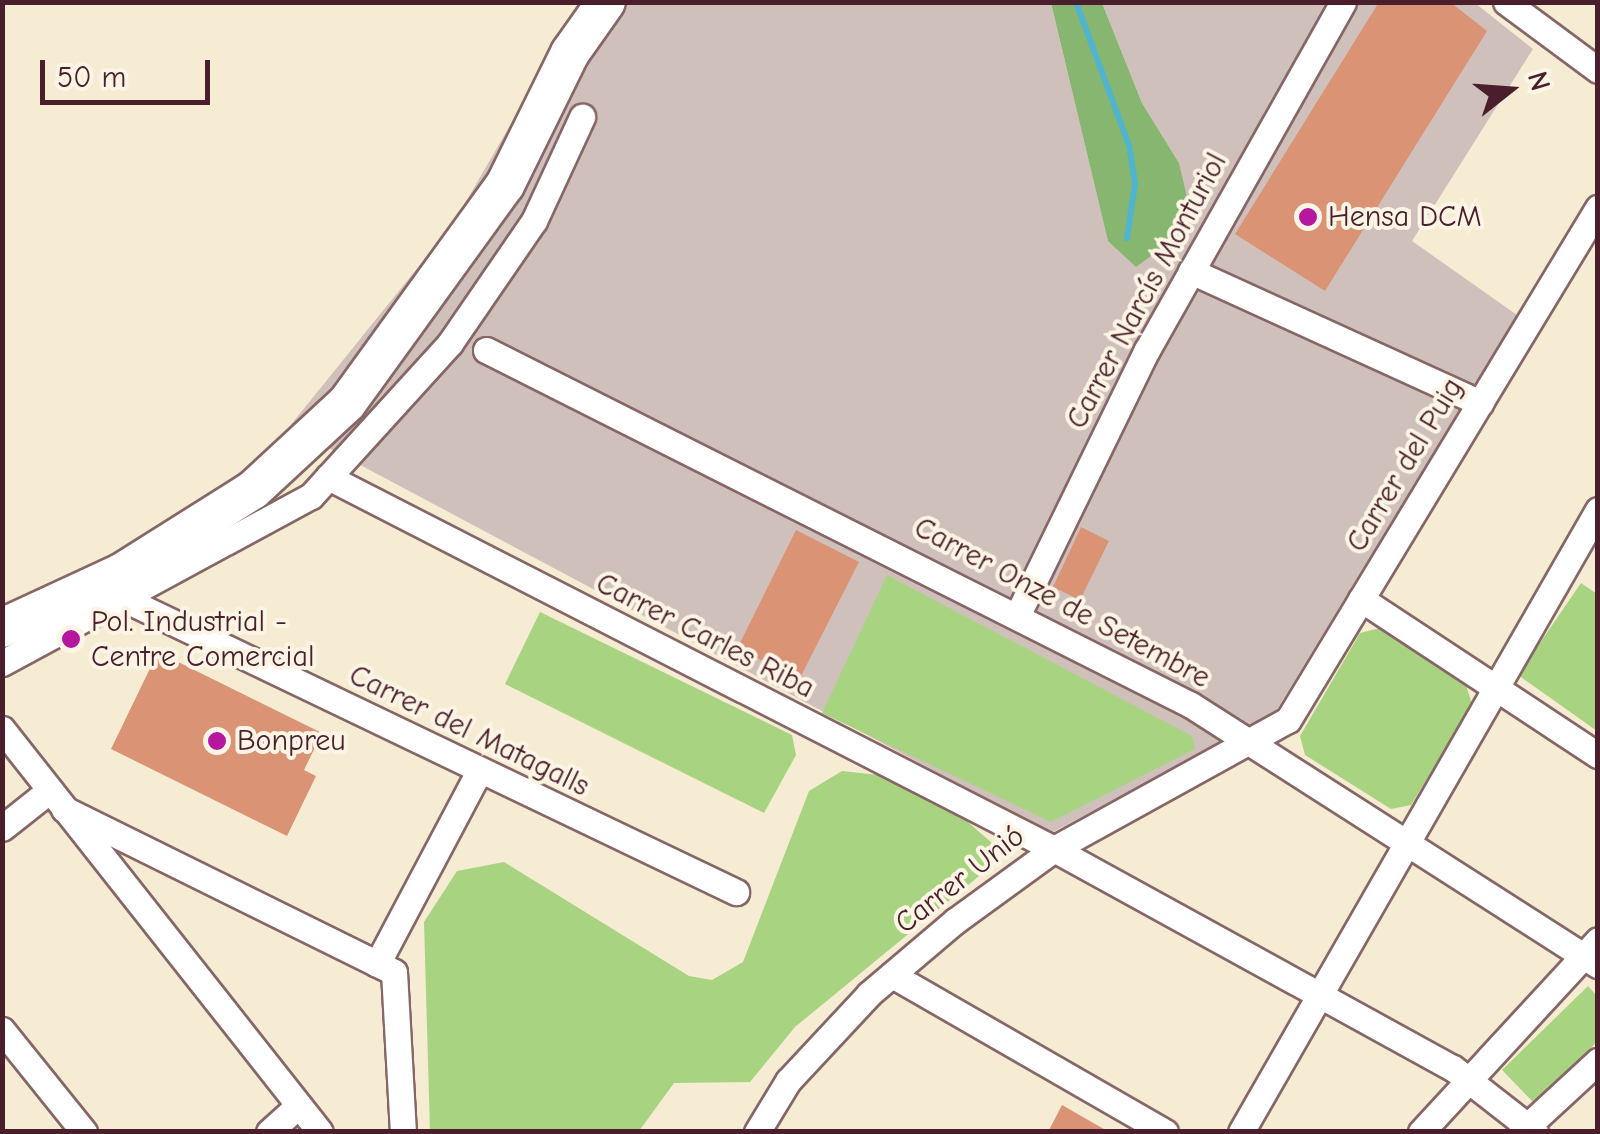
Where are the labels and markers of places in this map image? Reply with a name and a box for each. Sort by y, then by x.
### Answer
place label: Hensa DCM [1328,199,1482,235]
marker: Hensa DCM [1297,206,1319,228]
place label: Pol. Industrial - Centre Comercial [91,604,314,674]
marker: Pol. Industrial - Centre Comercial [60,628,82,650]
place label: Bonpreu [237,723,346,759]
marker: Bonpreu [206,730,228,752]

